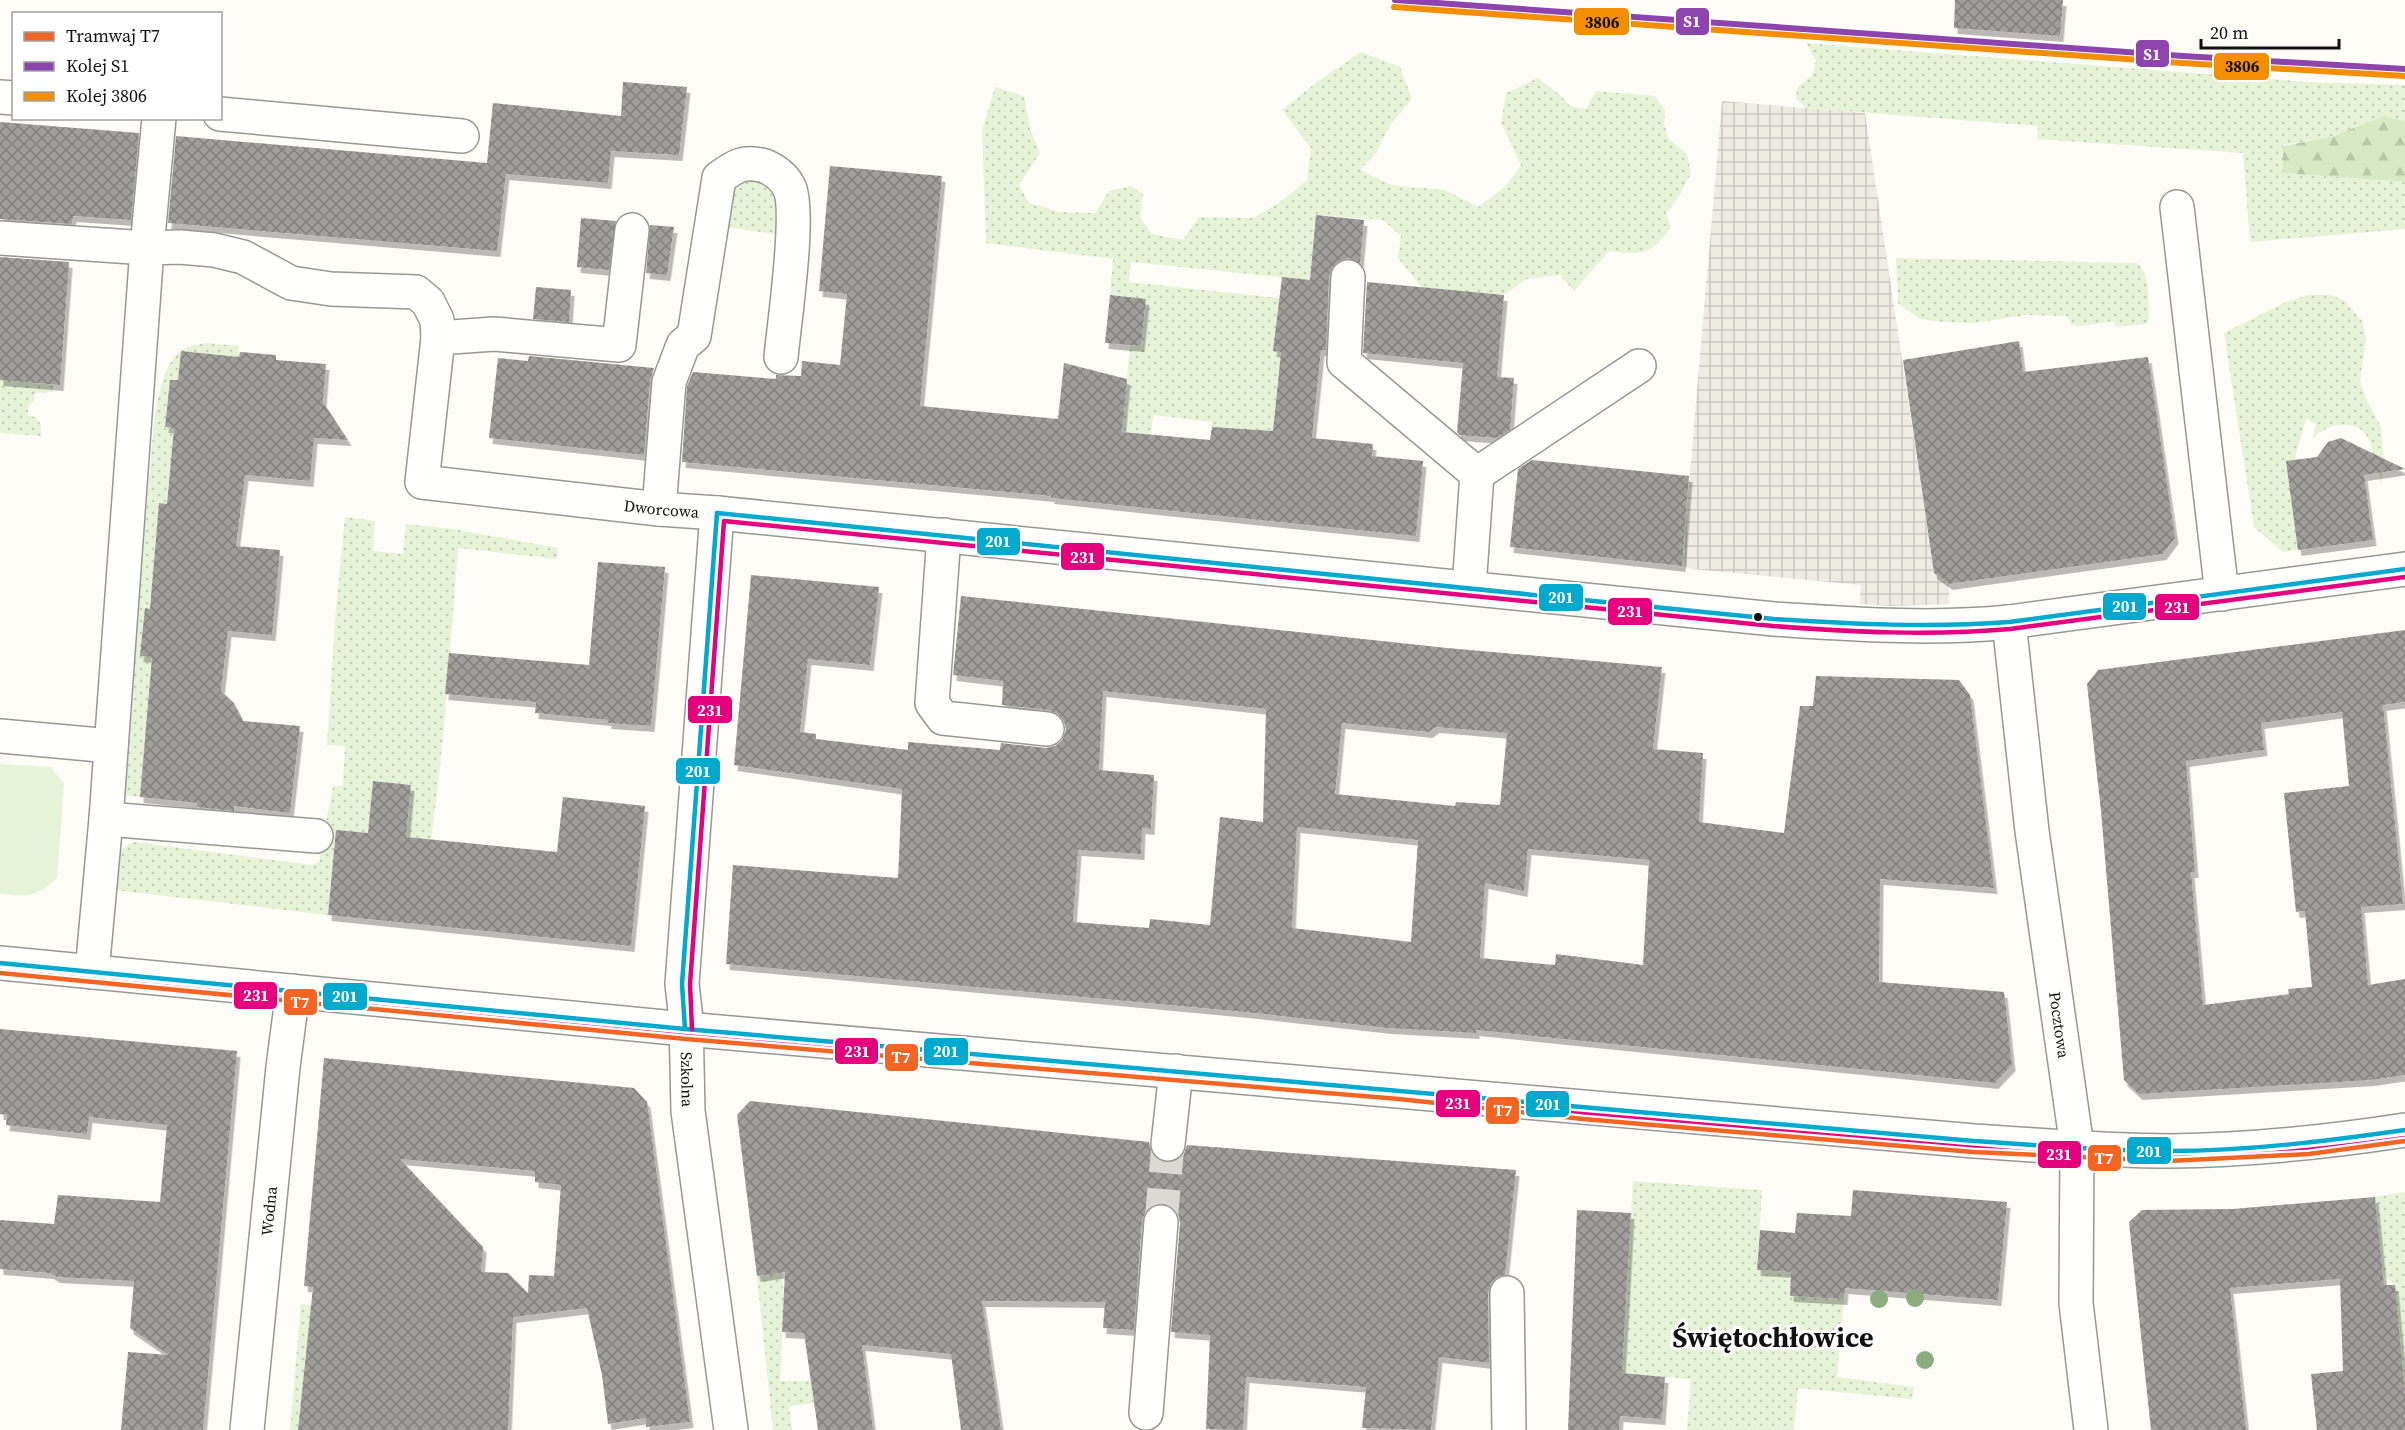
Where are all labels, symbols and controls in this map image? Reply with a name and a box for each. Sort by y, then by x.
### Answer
line badge: 3806 [1573,7,1630,36]
line badge: S1 [1675,7,1710,36]
text: S1 [1683,10,1701,32]
text: 3806 [1585,11,1620,33]
legend [12,12,222,120]
scale bar [2201,12,2339,50]
text: 20 m [2210,20,2248,45]
text: Tramwaj T7 [66,23,160,48]
line badge: S1 [2135,39,2170,68]
text: S1 [2143,43,2161,65]
line badge: 3806 [2213,52,2270,81]
text: Kolej S1 [66,53,129,78]
text: 3806 [2225,55,2260,77]
text: Kolej 3806 [66,83,147,108]
street label: Dworcowa [623,494,701,523]
line badge: 201 [976,527,1021,556]
text: 201 [985,530,1011,552]
line badge: 231 [1060,542,1105,571]
text: 231 [1070,546,1096,568]
line badge: 201 [1538,583,1584,612]
text: 201 [1548,586,1574,608]
line badge: 201 [2102,592,2147,621]
line badge: 231 [2154,593,2200,621]
text: 201 [2112,595,2138,617]
text: 231 [2164,596,2190,618]
line badge: 231 [1607,597,1653,626]
text: 231 [1617,600,1643,622]
unlabelled marker [1752,611,1764,623]
line badge: 231 [687,695,733,724]
text: 231 [697,699,723,721]
line badge: 201 [675,757,721,785]
text: 201 [685,760,711,782]
line badge: 231 [233,981,278,1010]
line badge: 201 [322,982,368,1011]
text: 231 [243,984,269,1006]
text: 201 [332,985,358,1007]
line badge: T7 [283,988,318,1016]
street label: Pocztowa [2044,990,2075,1060]
text: T7 [291,991,310,1013]
line badge: 231 [834,1037,879,1065]
line badge: 201 [923,1037,969,1066]
text: 231 [844,1040,870,1062]
text: 201 [933,1040,959,1062]
line badge: T7 [884,1043,919,1072]
text: T7 [892,1046,911,1068]
street label: Szkolna [676,1052,699,1108]
line badge: 231 [1435,1089,1481,1118]
line badge: 201 [1525,1090,1570,1118]
text: 231 [1445,1092,1471,1114]
text: 201 [1535,1093,1561,1115]
line badge: T7 [1485,1096,1520,1125]
text: T7 [1494,1099,1513,1121]
line badge: 201 [2126,1136,2172,1165]
line badge: 231 [2037,1140,2082,1169]
text: 201 [2136,1140,2162,1162]
text: 231 [2046,1143,2072,1165]
line badge: T7 [2087,1144,2122,1172]
text: T7 [2095,1147,2114,1169]
street label: Wodna [255,1184,282,1237]
district label: Świętochłowice [1672,1318,1874,1356]

